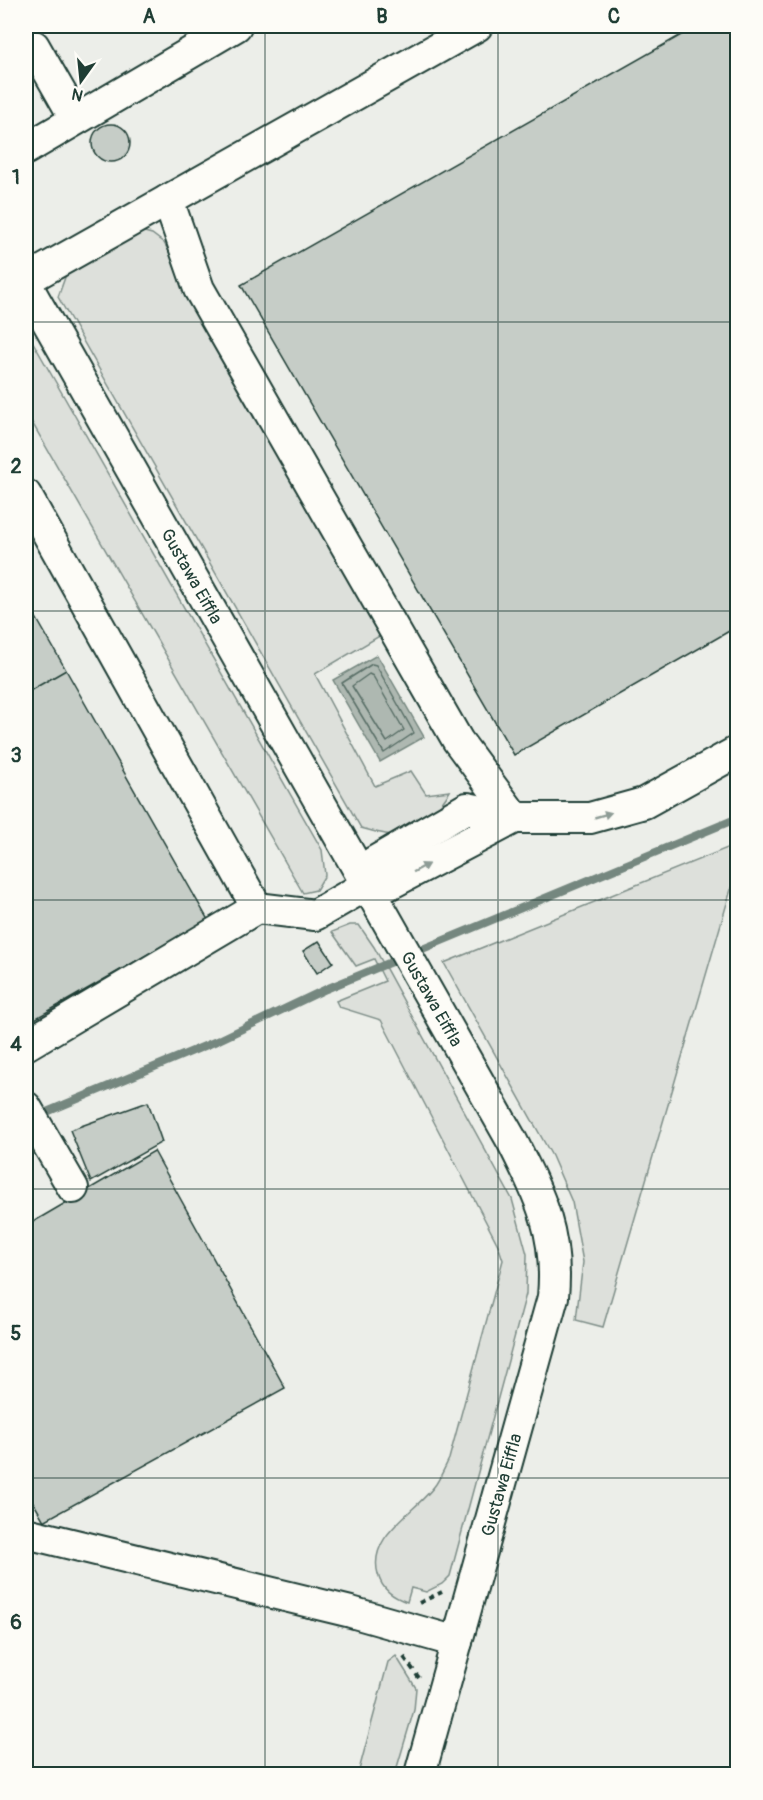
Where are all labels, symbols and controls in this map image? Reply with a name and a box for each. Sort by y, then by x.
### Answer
text: A [143,4,156,29]
text: B [376,4,388,29]
text: C [608,4,620,29]
north arrow [51,51,111,111]
text: N [69,83,85,106]
text: 1 [12,165,20,190]
text: 2 [10,454,22,479]
street label: Gustawa Eiffla [156,524,228,628]
text: 3 [10,743,22,768]
one-way arrow [594,809,612,819]
one-way arrow [412,863,429,873]
street label: Gustawa Eiffla [395,947,468,1051]
text: 4 [10,1032,22,1057]
text: 5 [11,1321,22,1346]
street label: Gustawa Eiffla [476,1431,528,1539]
text: 6 [10,1610,22,1635]

